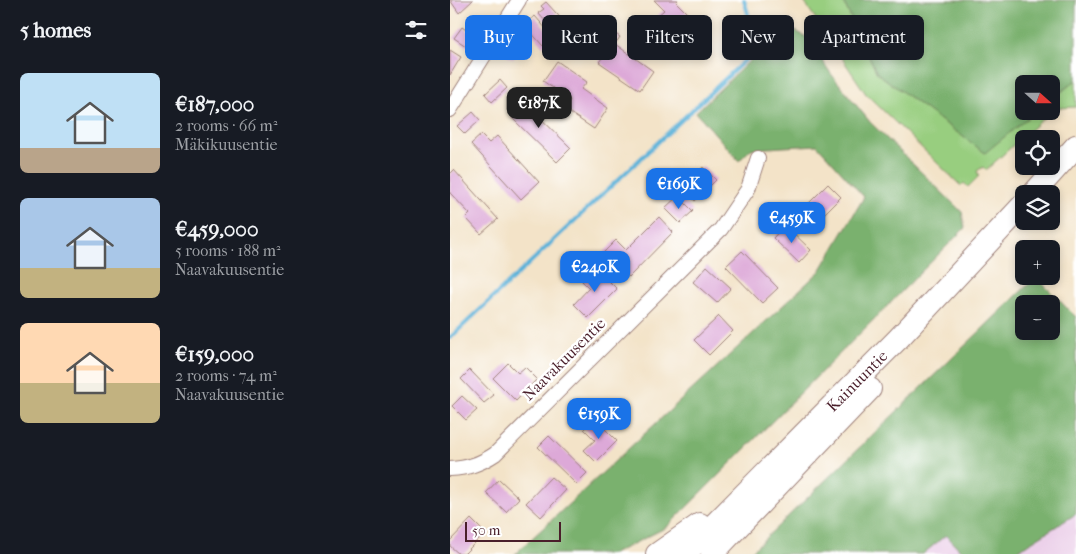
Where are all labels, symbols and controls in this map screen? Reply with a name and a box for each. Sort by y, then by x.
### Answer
chip: Buy [465,15,532,60]
chip: Rent [542,15,617,60]
chip: Filters [627,15,712,60]
chip: New [722,15,794,60]
chip: Apartment [804,15,924,60]
icon: filters [402,16,430,44]
text: 5 homes [20,18,91,42]
north arrow [1015,75,1060,120]
map controls [1015,75,1060,340]
pin: €187K [504,86,574,129]
text: €187,000 [175,92,254,116]
icon: home [60,93,120,153]
text: €187K [518,93,560,112]
text: 2 rooms · 66 m² [175,116,277,135]
button: locate [1015,130,1060,175]
text: Mäkikuusentie [175,135,278,154]
pin: €169K [644,168,714,210]
text: €169K [657,174,701,193]
button: layers [1015,185,1060,230]
pin: €459K [757,202,827,244]
text: €459K [769,208,815,227]
text: €459,000 [175,217,259,241]
icon: home [60,218,120,278]
button: + [1015,240,1060,285]
text: 5 rooms · 188 m² [175,241,281,260]
pin: €240K [560,250,630,293]
text: €240K [571,257,619,276]
text: Naavakuusentie [175,260,284,279]
button: − [1015,295,1060,340]
street label: Naavakuusentie [519,314,609,404]
text: €159,000 [175,342,254,366]
icon: home [60,343,120,403]
street label: Kainuuntie [822,346,891,415]
text: 2 rooms · 74 m² [175,366,277,385]
text: Naavakuusentie [175,385,284,404]
pin: €159K [564,398,634,440]
text: €159K [578,404,620,423]
scale bar [465,519,561,542]
text: 50 m [472,522,500,539]

